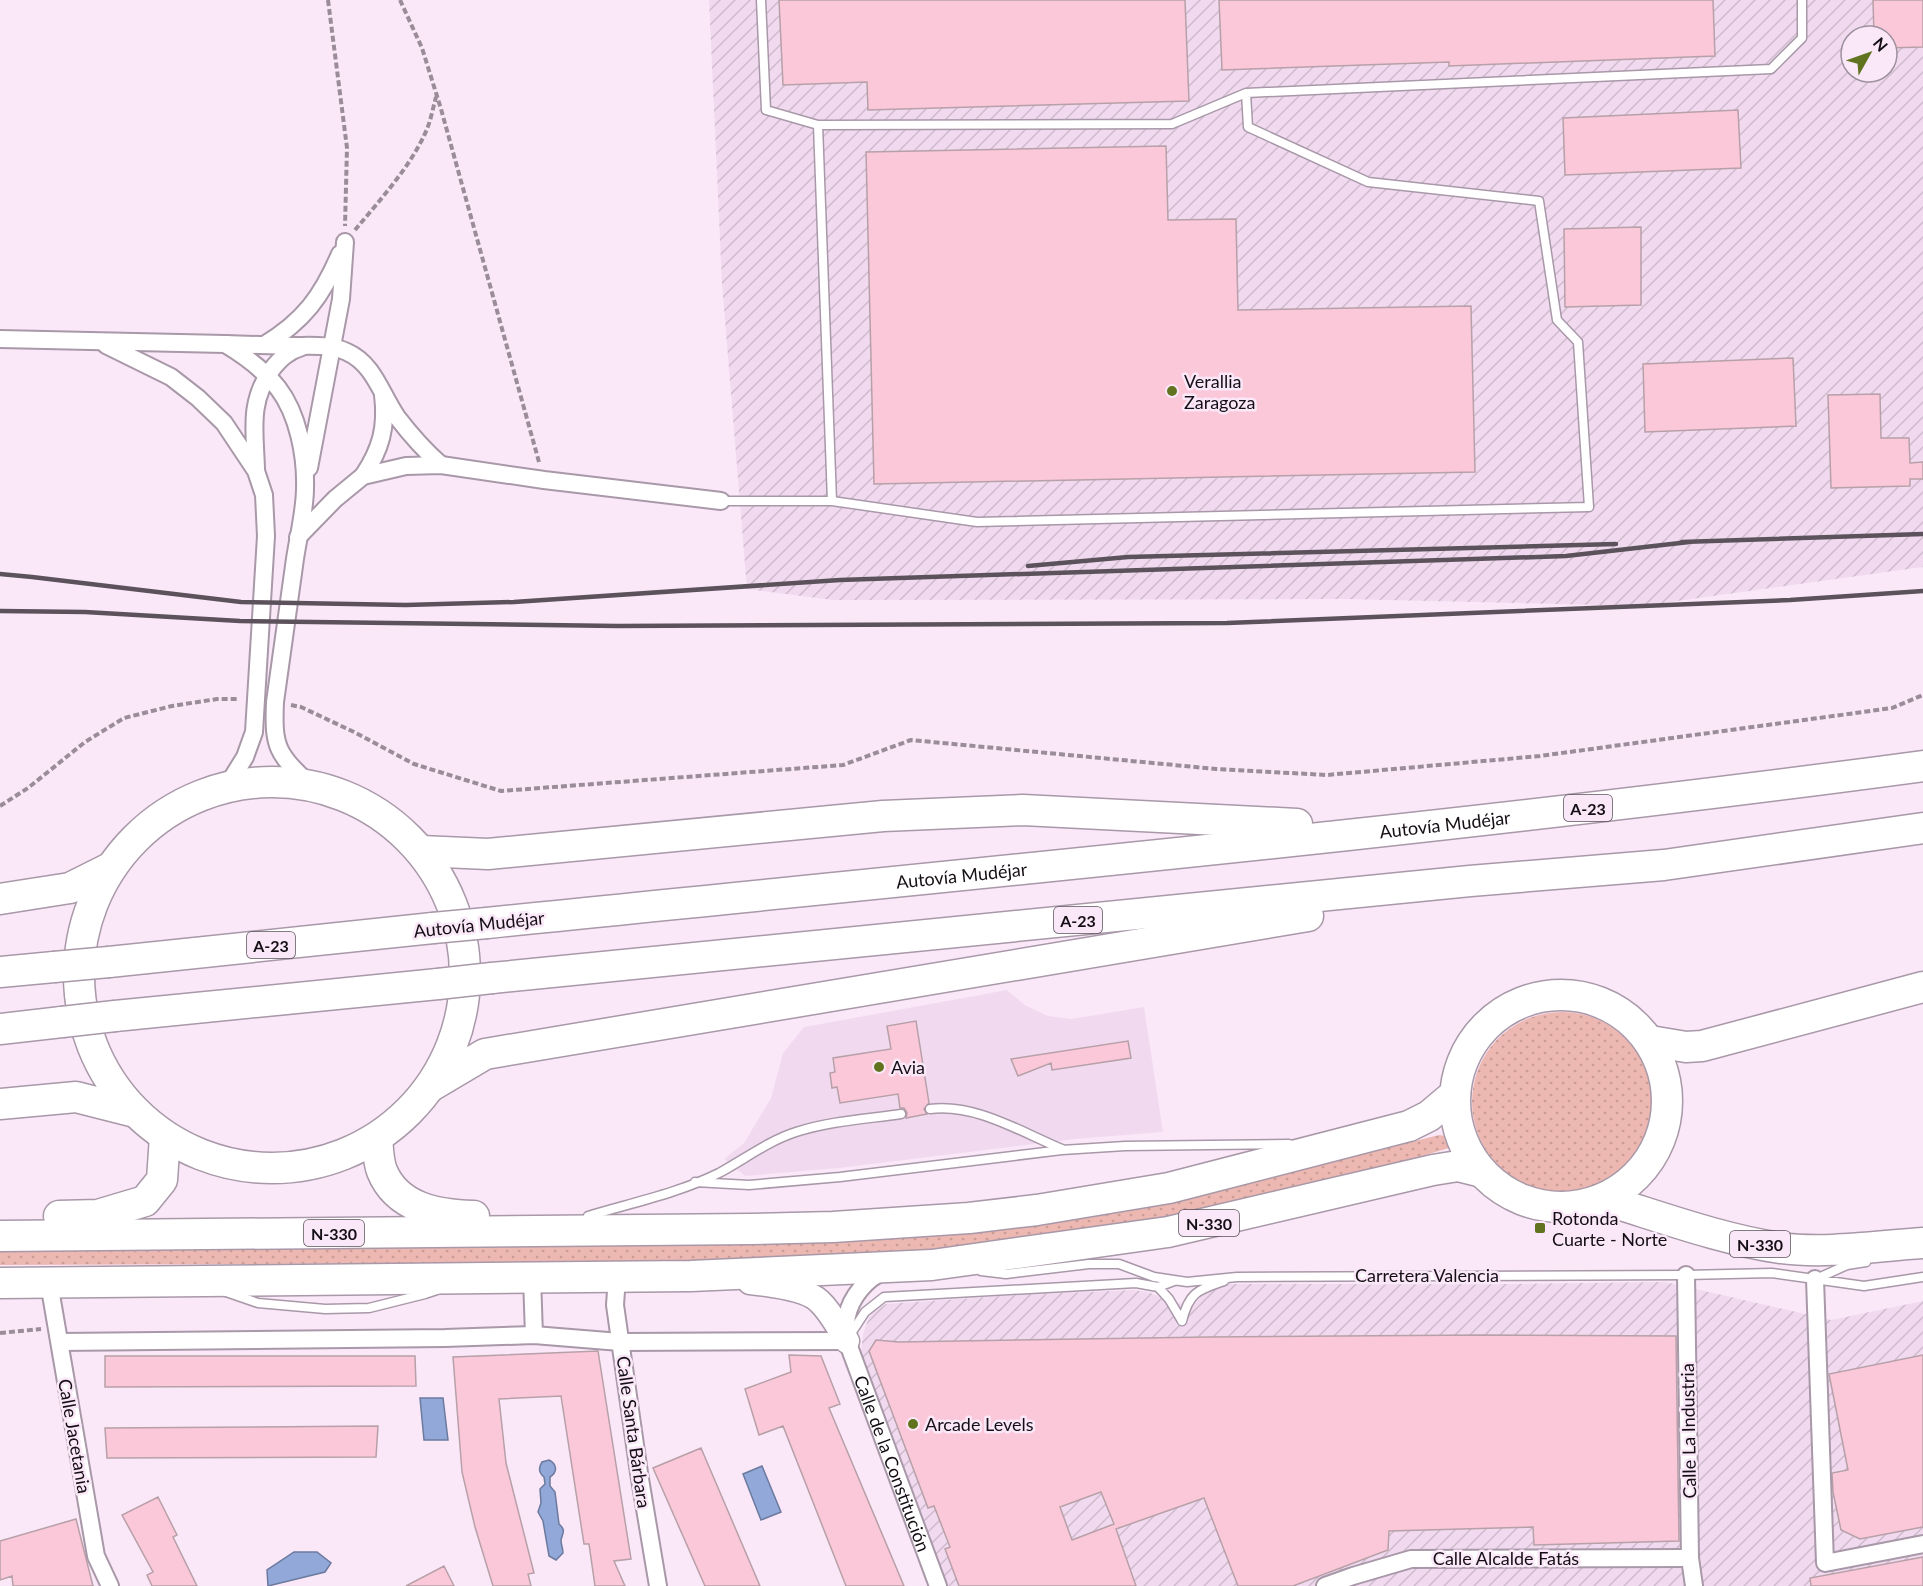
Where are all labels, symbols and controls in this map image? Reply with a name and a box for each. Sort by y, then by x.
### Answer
north arrow [1839,24,1899,84]
text: N [1870,33,1892,55]
place label: Verallia Zaragoza [1184,370,1255,413]
marker: Verallia Zaragoza [1165,384,1179,398]
road number: A-23 [1564,795,1612,821]
street label: Autovía Mudéjar [1378,806,1512,842]
street label: Autovía Mudéjar [895,858,1029,893]
street label: Autovía Mudéjar [412,906,546,942]
road number: A-23 [1054,907,1102,933]
road number: A-23 [247,932,295,958]
place label: Avia [891,1056,925,1078]
marker: Avia [872,1060,886,1074]
place label: Rotonda Cuarte - Norte [1552,1207,1667,1250]
road number: N-330 [1179,1210,1239,1236]
road number: N-330 [304,1220,364,1246]
marker: Rotonda Cuarte - Norte [1533,1221,1547,1235]
road number: N-330 [1730,1231,1790,1257]
street label: Carretera Valencia [1355,1264,1499,1286]
street label: Calle Santa Bárbara [612,1354,656,1510]
street label: Calle La Industria [1676,1363,1700,1499]
street label: Calle de la Constitución [850,1372,935,1555]
street label: Calle Jacetania [54,1377,96,1495]
place label: Arcade Levels [925,1413,1034,1435]
marker: Arcade Levels [906,1417,920,1431]
street label: Calle Alcalde Fatás [1433,1547,1579,1569]

